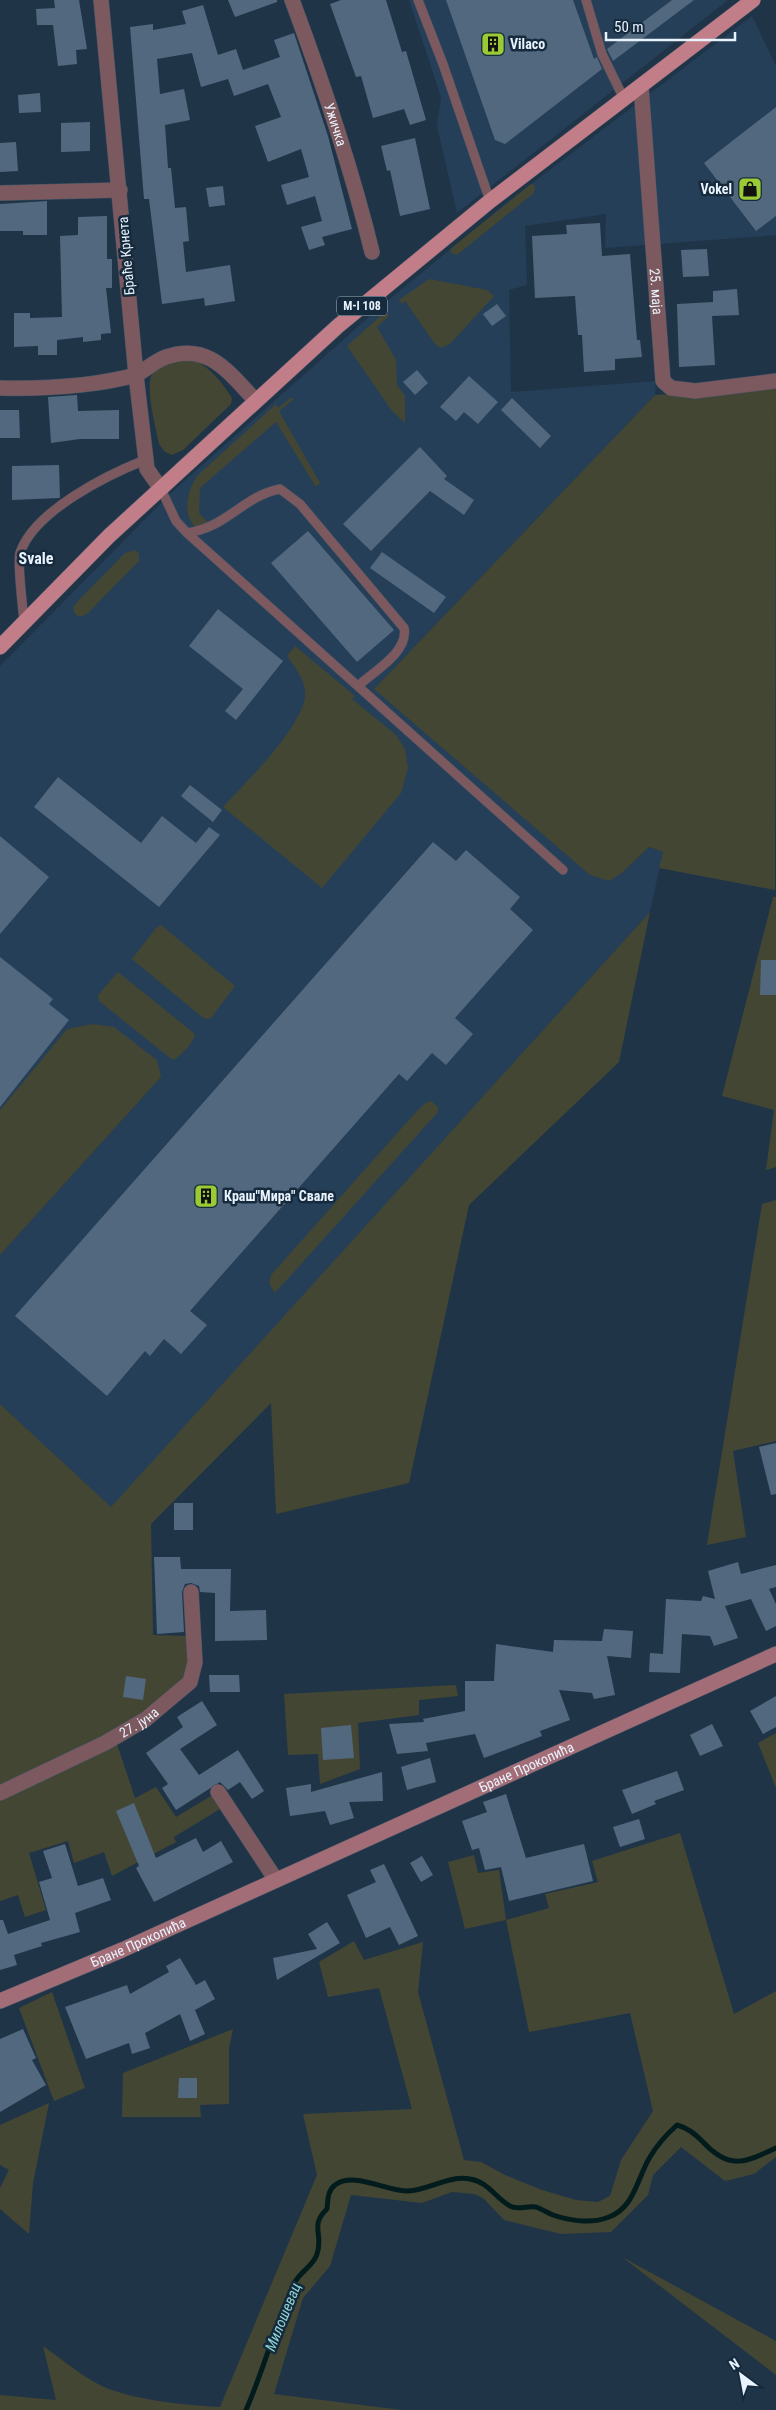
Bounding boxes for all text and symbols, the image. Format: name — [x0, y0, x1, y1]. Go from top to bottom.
scale bar — [606, 10, 735, 42]
text: 50 m — [614, 18, 644, 36]
building icon: Vilaco — [480, 31, 506, 57]
place label: Vilaco — [510, 36, 545, 52]
street label: Ужичка — [321, 101, 350, 148]
shop icon: Vokel — [737, 176, 763, 202]
place label: Vokel — [700, 181, 732, 197]
street label: Браће Крнета — [115, 216, 137, 296]
street label: 25. маја — [647, 268, 666, 315]
road number: M-I 108 — [337, 296, 387, 316]
district label: Svale — [19, 549, 54, 568]
building icon: Краш"Мира" Свале — [193, 1183, 219, 1209]
place label: Краш"Мира" Свале — [224, 1188, 334, 1204]
street label: 27. јуна — [116, 1704, 162, 1741]
street label: Бране Прокопића — [476, 1739, 576, 1795]
street label: Бране Прокопића — [88, 1914, 188, 1970]
water label: Милошевац — [261, 2280, 305, 2354]
north arrow — [716, 2350, 766, 2400]
text: N — [726, 2355, 742, 2373]

